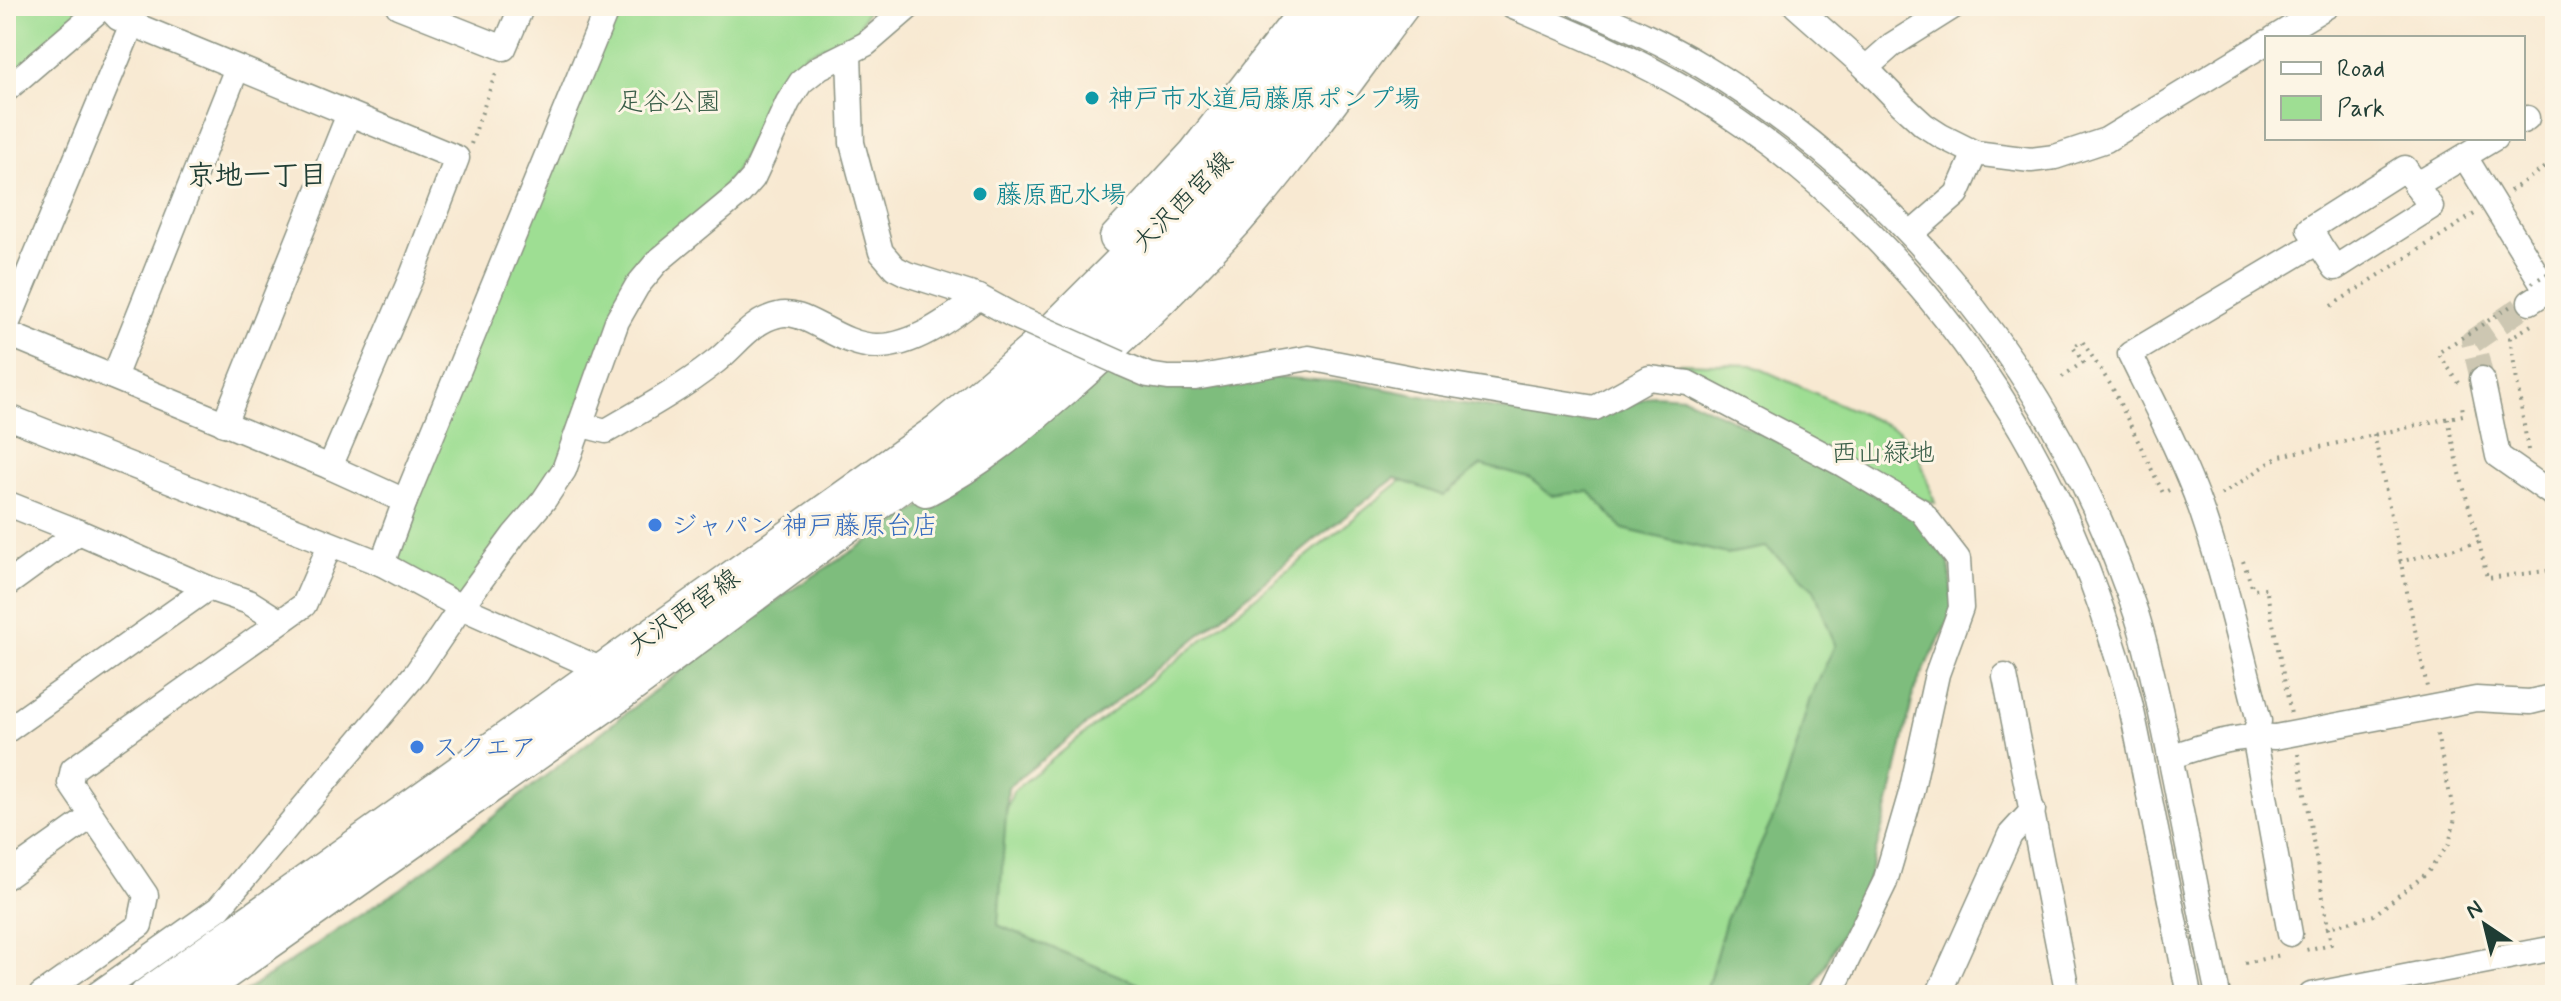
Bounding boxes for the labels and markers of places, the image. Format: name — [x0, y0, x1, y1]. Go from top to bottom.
place label: 神戸市水道局藤原ポンプ場 — [1108, 83, 1420, 117]
marker: 神戸市水道局藤原ポンプ場 — [1083, 89, 1101, 107]
place label: 藤原配水場 — [996, 179, 1126, 213]
marker: 藤原配水場 — [971, 185, 989, 203]
place label: ジャパン 神戸藤原台店 — [671, 510, 938, 544]
marker: ジャパン 神戸藤原台店 — [646, 516, 664, 534]
place label: スクエア — [433, 732, 537, 766]
marker: スクエア — [408, 738, 426, 756]

